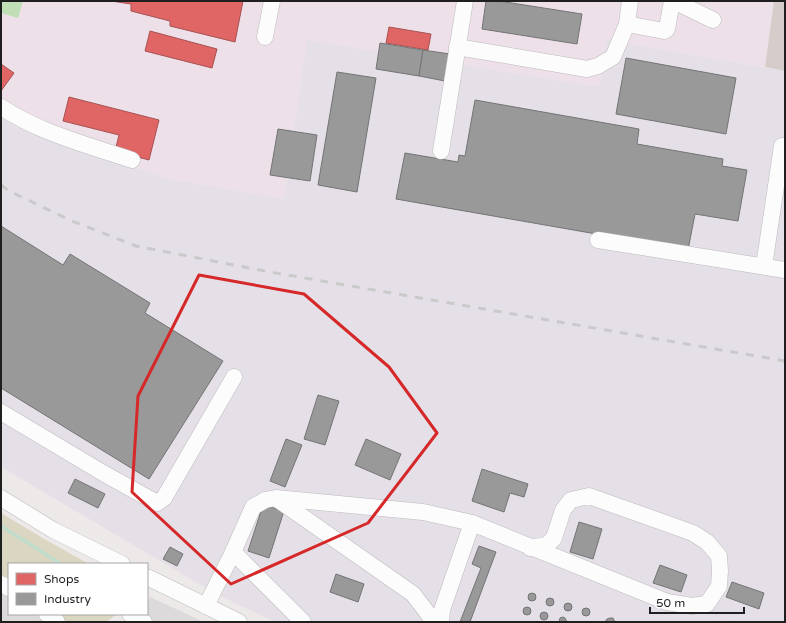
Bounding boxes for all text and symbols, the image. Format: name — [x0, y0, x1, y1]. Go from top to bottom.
legend — [8, 563, 148, 615]
text: Shops — [44, 572, 79, 586]
scale bar — [650, 589, 744, 615]
text: Industry — [44, 592, 91, 606]
text: 50 m — [656, 596, 685, 610]

